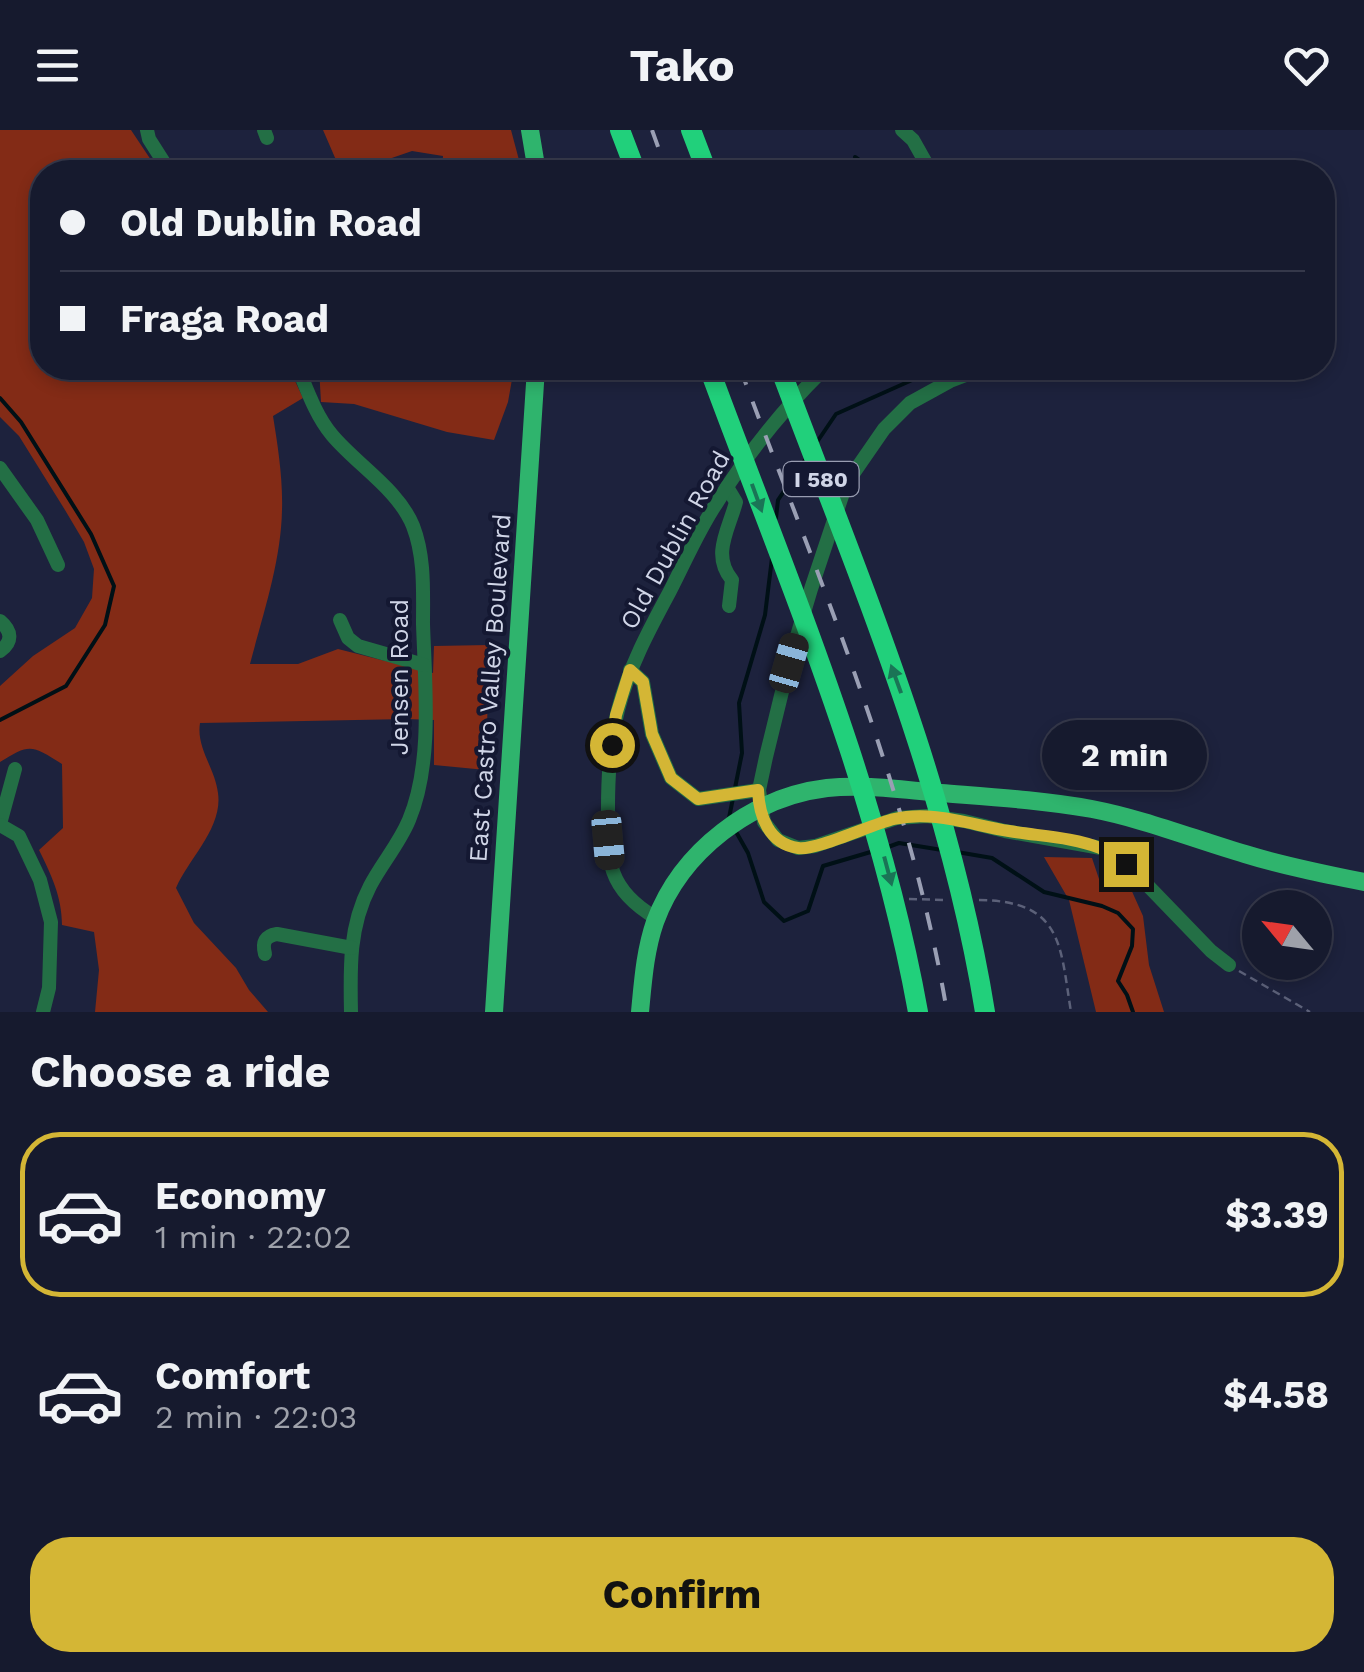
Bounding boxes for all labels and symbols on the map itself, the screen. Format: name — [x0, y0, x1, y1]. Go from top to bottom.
street label: Old Dublin Road — [614, 446, 736, 634]
road number: I 580 — [784, 462, 858, 496]
one-way arrow — [750, 484, 765, 514]
street label: East Castro Valley Boulevard — [463, 513, 517, 863]
street label: Jensen Road — [385, 599, 414, 755]
car — [766, 630, 812, 696]
one-way arrow — [888, 664, 903, 694]
callout: 2 min — [1044, 719, 1208, 789]
route start — [590, 723, 635, 768]
car — [590, 809, 626, 871]
route end — [1104, 842, 1149, 887]
one-way arrow — [880, 856, 896, 887]
north arrow — [1242, 890, 1332, 980]

